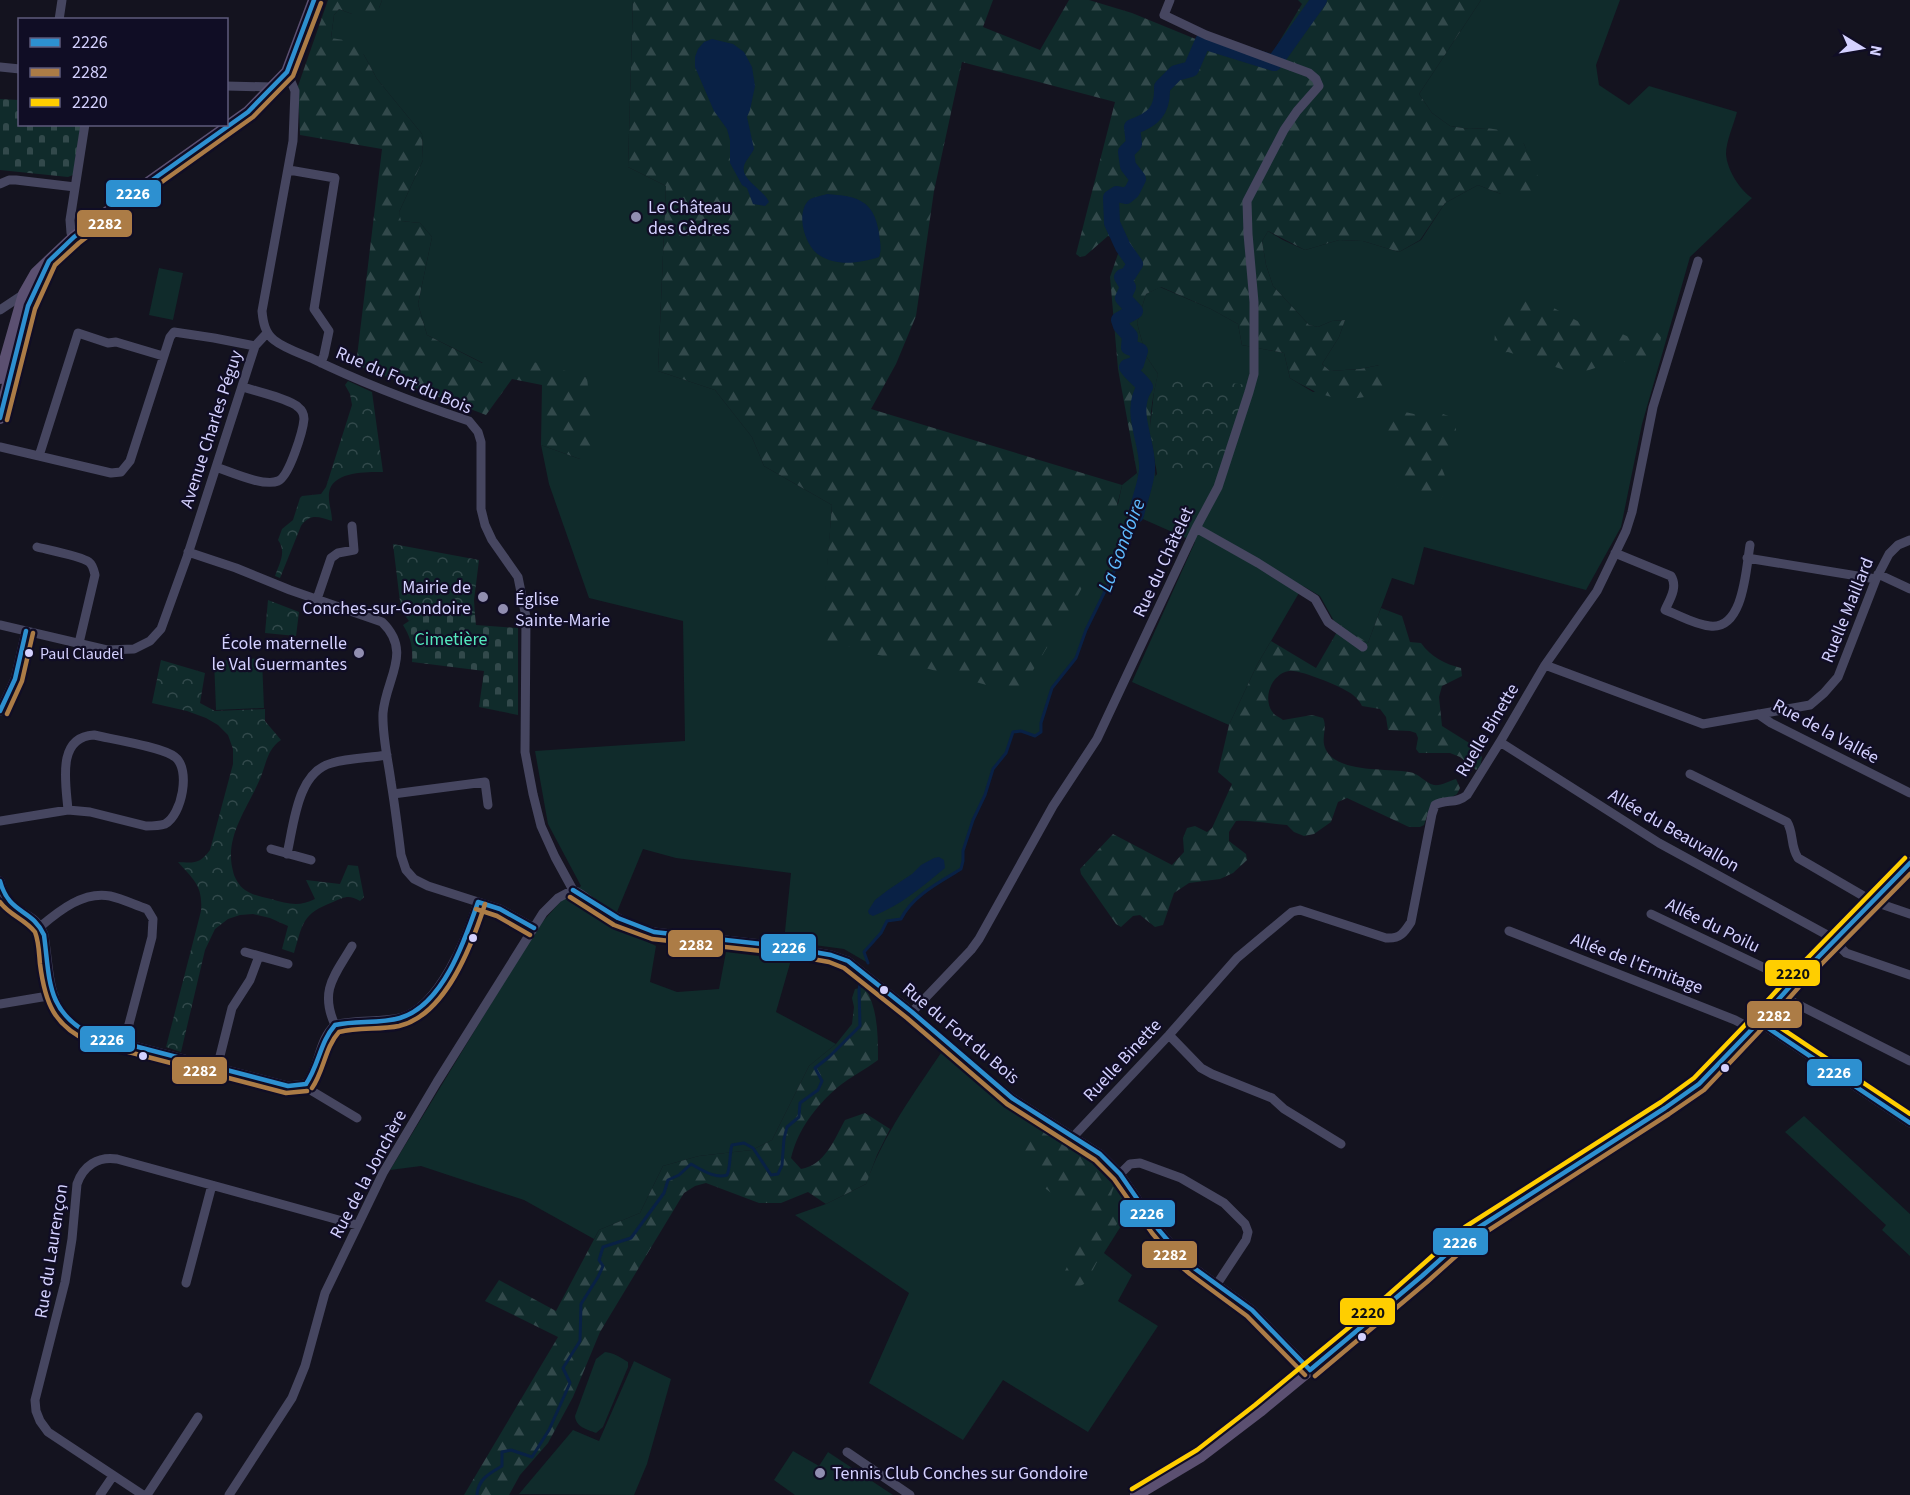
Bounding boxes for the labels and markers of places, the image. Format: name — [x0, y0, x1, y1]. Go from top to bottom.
place label: Le Château des Cèdres — [648, 195, 731, 241]
marker: Le Château des Cèdres — [629, 210, 643, 224]
place label: Mairie de Conches-sur-Gondoire — [302, 575, 471, 621]
place label: Église Sainte-Marie — [515, 587, 610, 633]
marker: Mairie de Conches-sur-Gondoire — [476, 590, 490, 604]
marker: Église Sainte-Marie — [496, 602, 510, 616]
place label: École maternelle le Val Guermantes — [212, 631, 347, 677]
place label: Paul Claudel — [40, 643, 123, 665]
marker: École maternelle le Val Guermantes — [352, 646, 366, 660]
marker: Paul Claudel — [23, 647, 35, 659]
unlabelled marker — [467, 932, 479, 944]
unlabelled marker — [878, 984, 890, 996]
unlabelled marker — [137, 1050, 149, 1062]
unlabelled marker — [1719, 1062, 1731, 1074]
unlabelled marker — [1356, 1331, 1368, 1343]
place label: Tennis Club Conches sur Gondoire — [832, 1461, 1088, 1486]
marker: Tennis Club Conches sur Gondoire — [813, 1466, 827, 1480]

